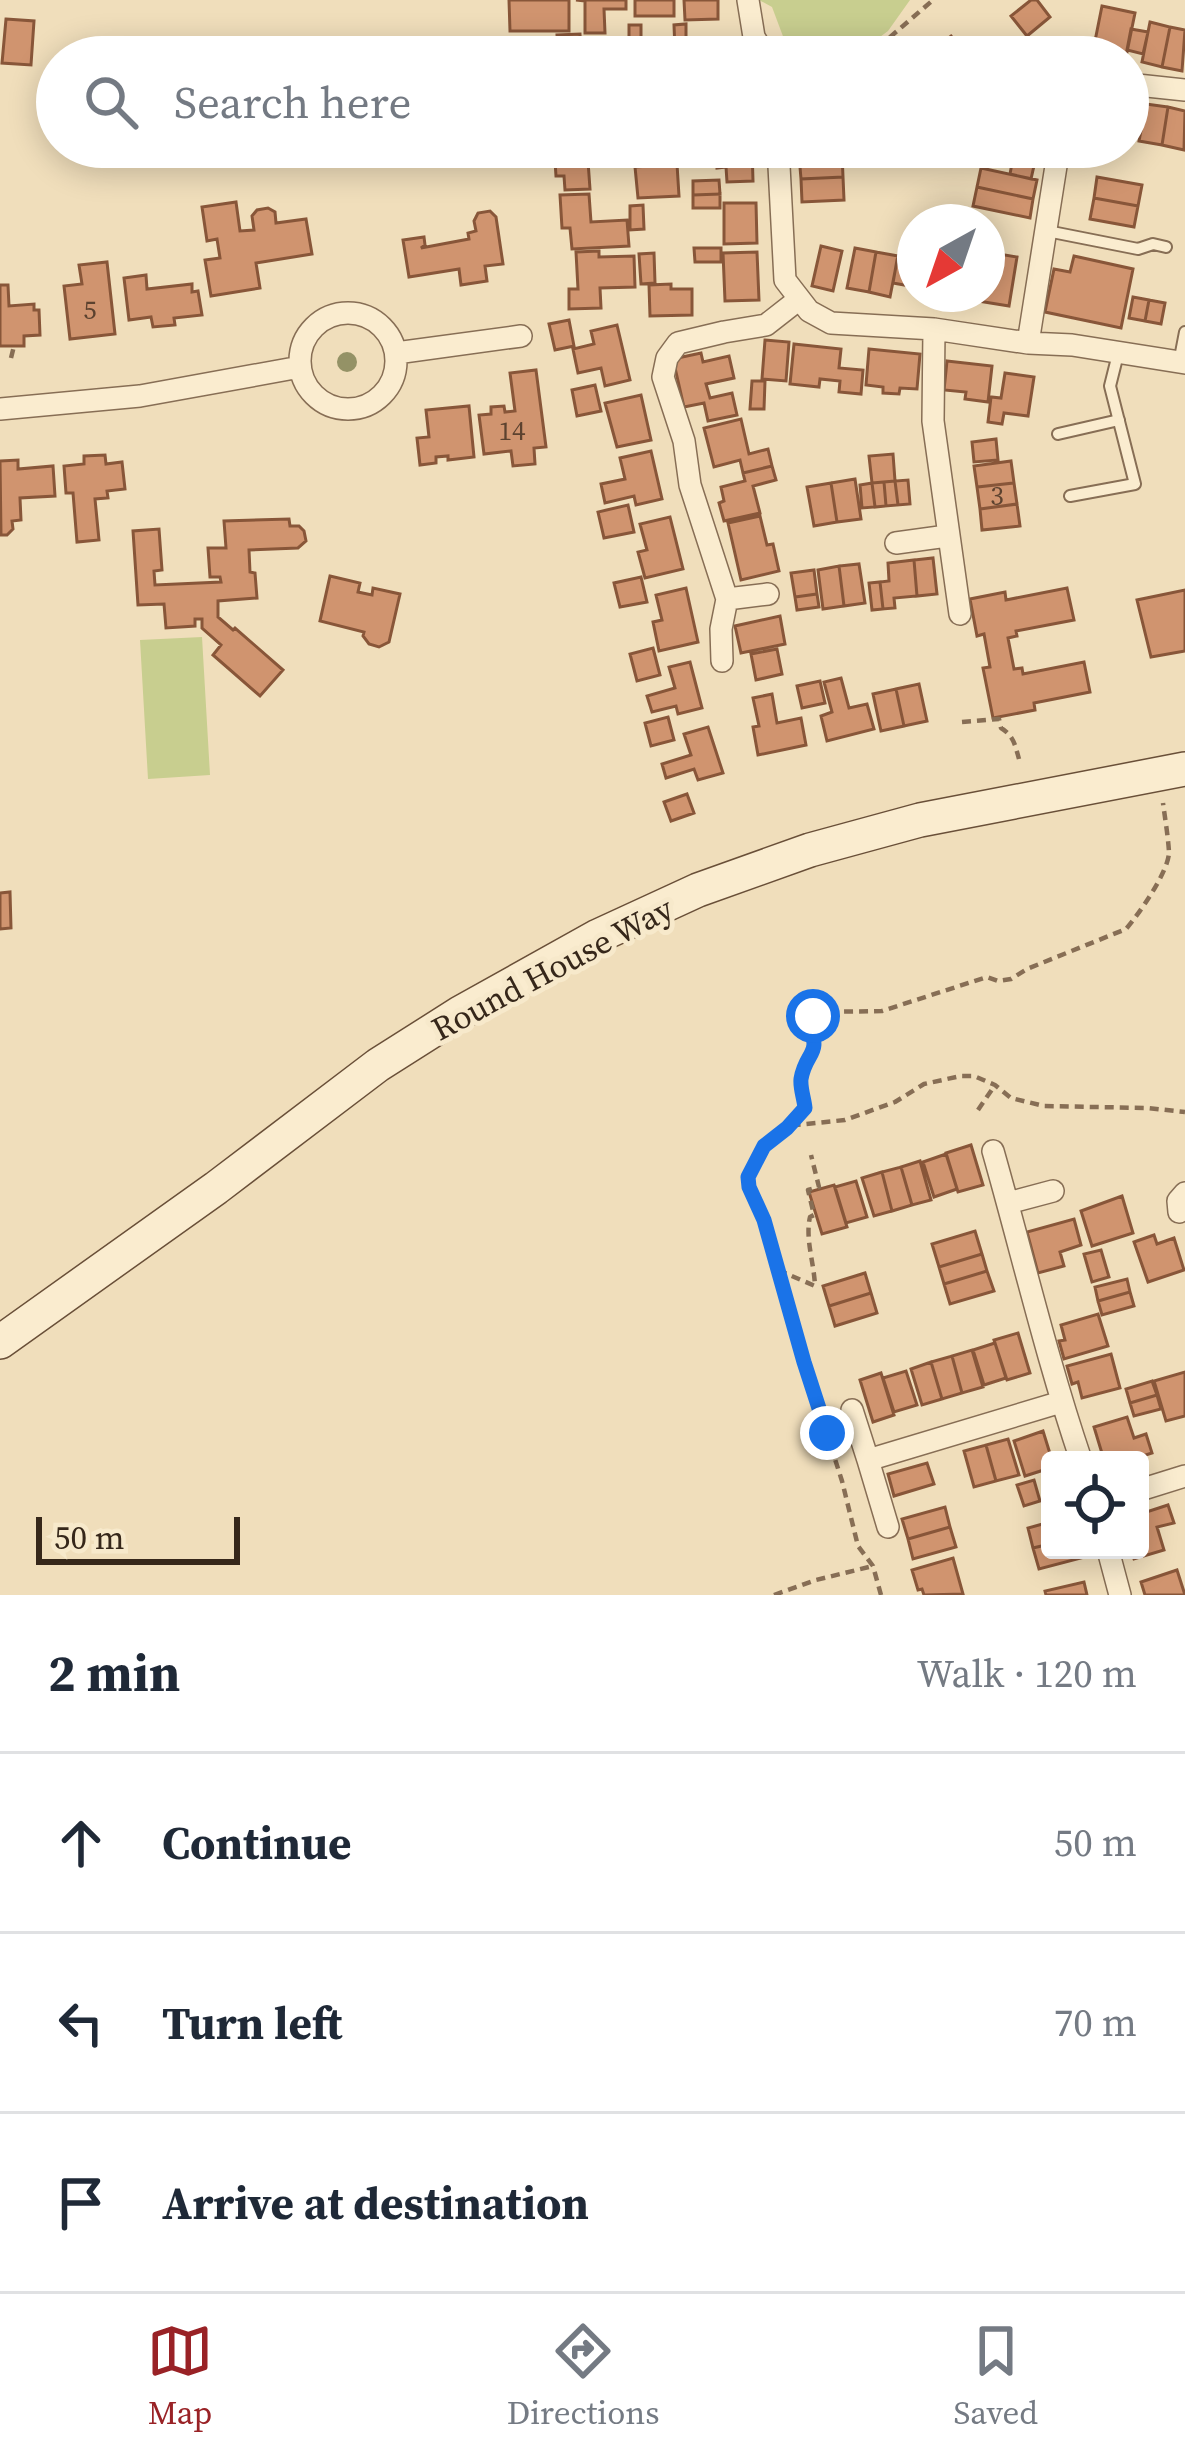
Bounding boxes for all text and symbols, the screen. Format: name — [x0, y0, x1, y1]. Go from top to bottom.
search box — [36, 36, 1149, 168]
icon: search — [78, 69, 144, 135]
text: Search here — [174, 71, 411, 133]
north arrow — [897, 204, 1005, 312]
house number: 5 — [83, 291, 97, 328]
house number: 14 — [499, 412, 526, 449]
house number: 3 — [990, 477, 1004, 514]
street label: Round House Way — [424, 886, 681, 1051]
route start — [786, 989, 840, 1043]
route end — [800, 1406, 854, 1460]
map controls — [1041, 1451, 1149, 1559]
button: locate — [1041, 1451, 1149, 1559]
scale bar — [36, 1511, 240, 1564]
text: 50 m — [54, 1515, 124, 1560]
text: 2 min — [48, 1638, 180, 1708]
text: Walk · 120 m — [917, 1647, 1137, 1700]
icon: ahead — [48, 1810, 114, 1876]
text: Continue — [162, 1812, 351, 1874]
text: 50 m — [1054, 1816, 1137, 1869]
icon: left — [48, 1990, 114, 2056]
text: Turn left — [162, 1992, 342, 2054]
text: 70 m — [1054, 1996, 1137, 2049]
icon: arrive — [48, 2170, 114, 2236]
text: Arrive at destination — [162, 2172, 589, 2234]
tab: Map — [147, 2318, 213, 2435]
tab: Directions — [507, 2318, 660, 2435]
tab: Saved — [953, 2318, 1038, 2435]

